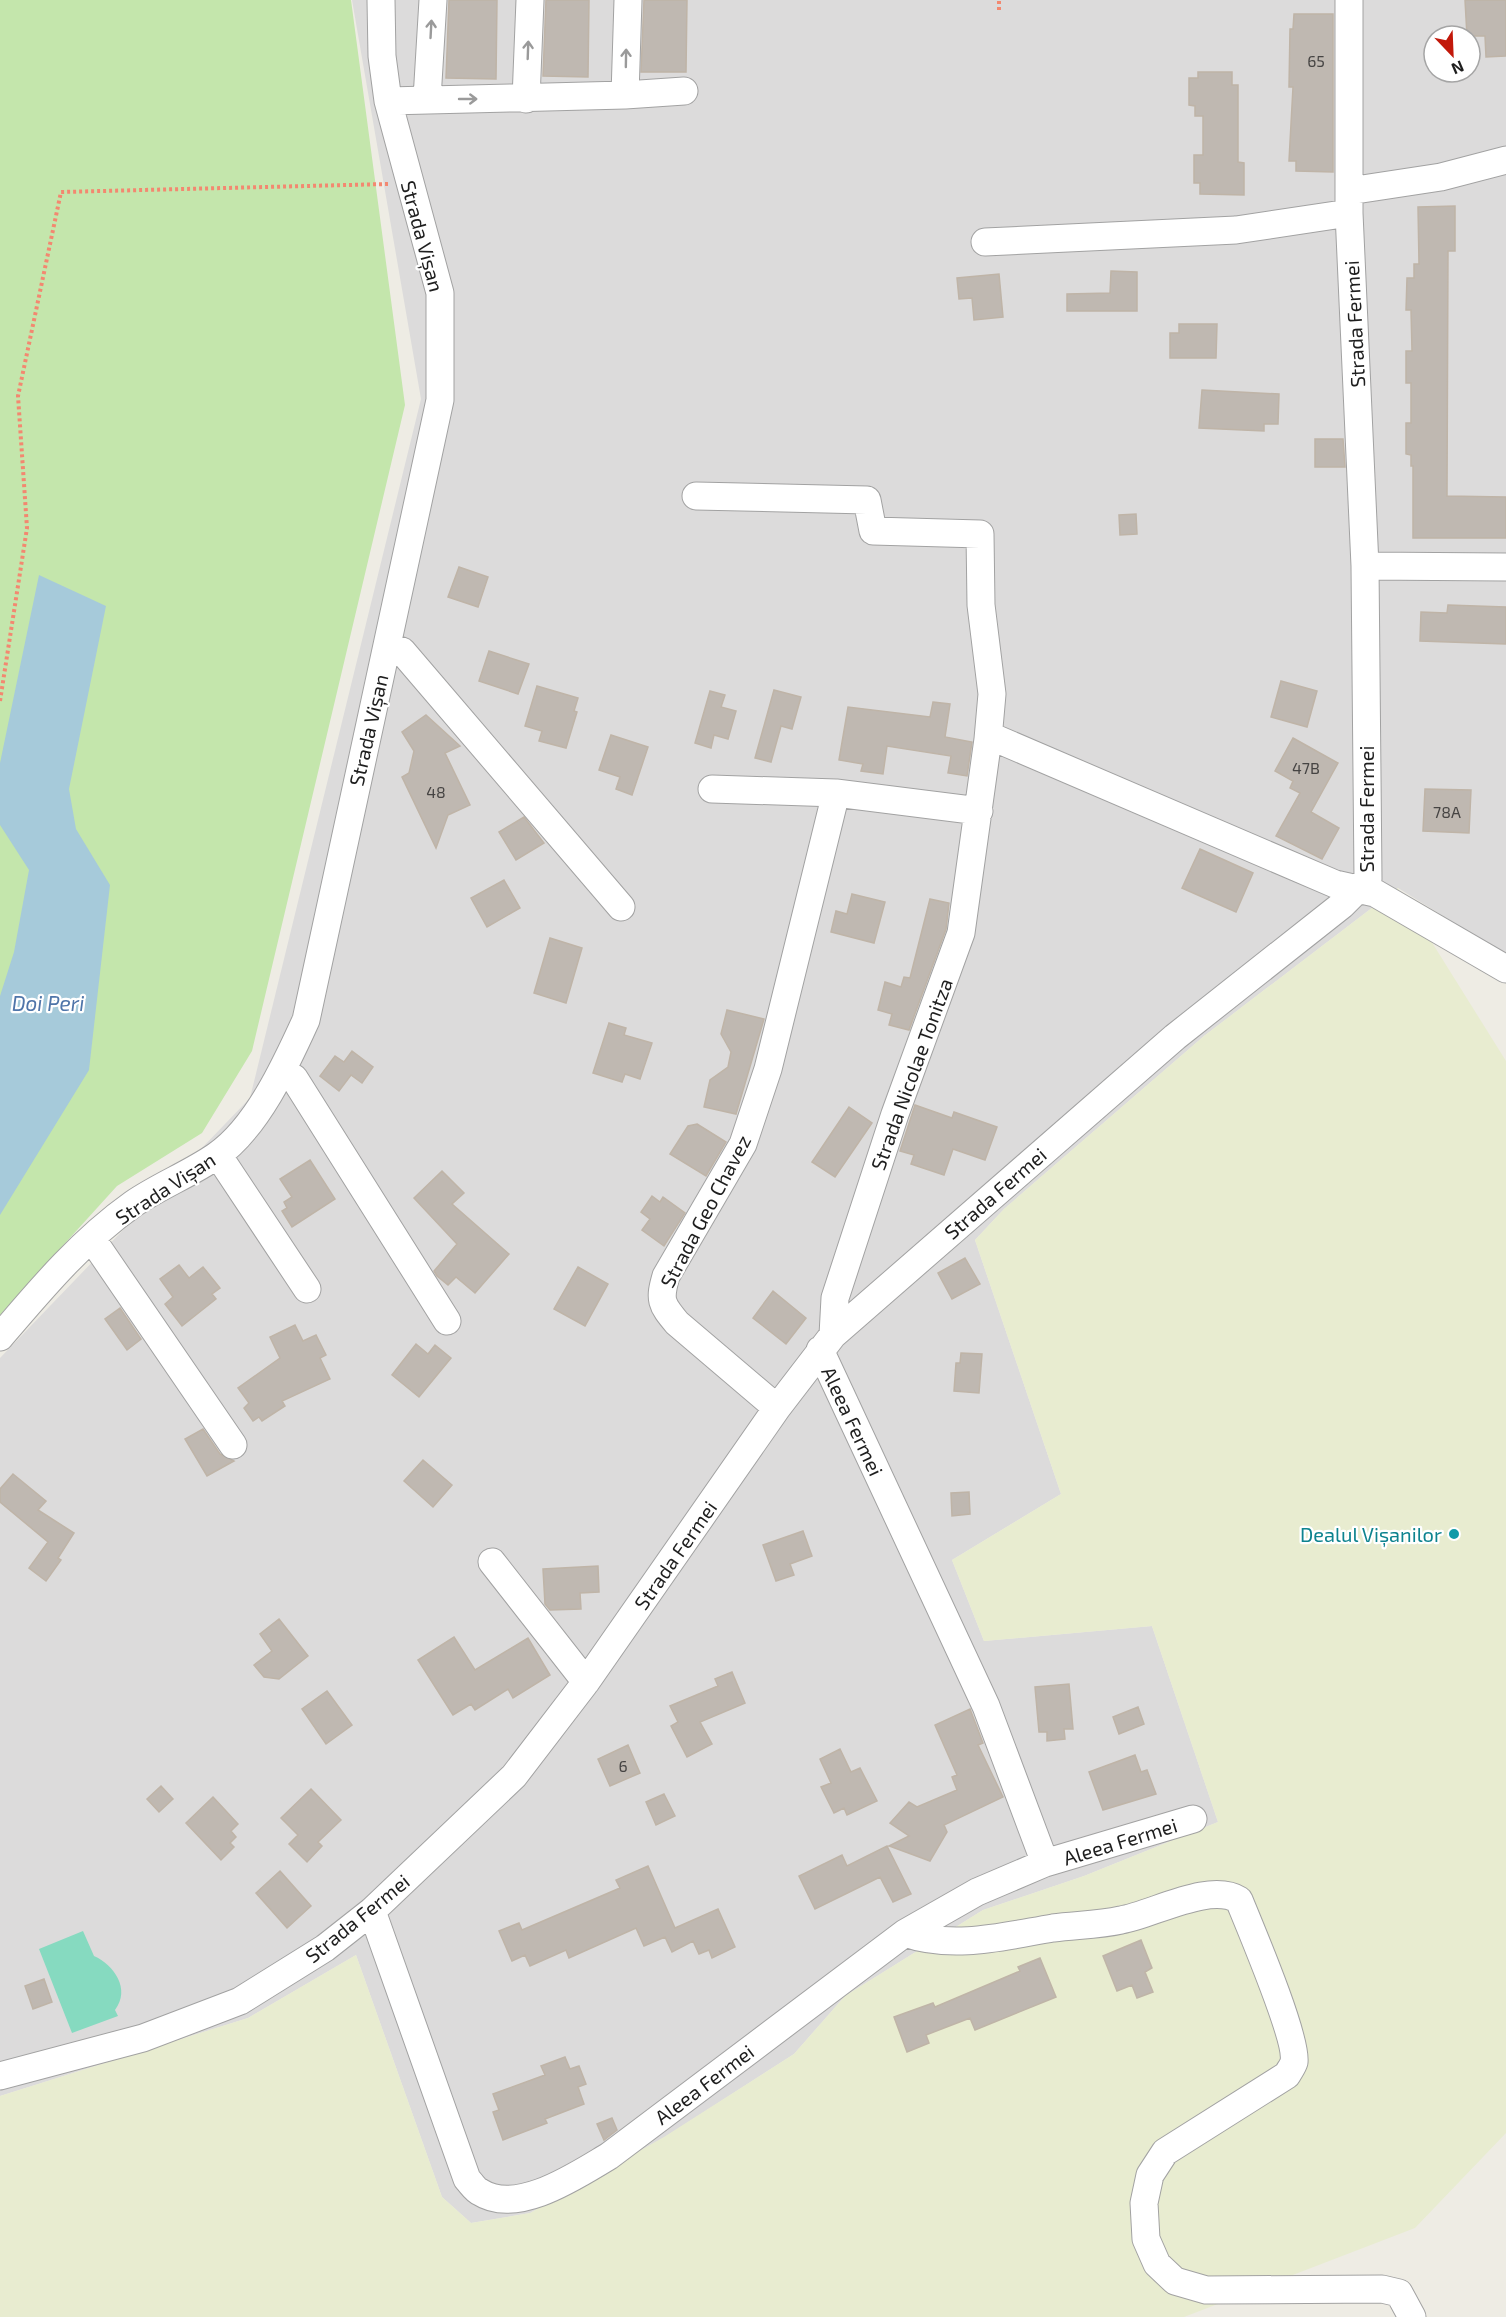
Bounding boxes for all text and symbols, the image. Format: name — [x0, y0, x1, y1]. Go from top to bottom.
one-way arrow — [426, 19, 437, 39]
north arrow — [1422, 24, 1482, 84]
one-way arrow — [522, 40, 534, 60]
one-way arrow — [621, 49, 632, 69]
house number: 65 — [1307, 51, 1325, 70]
text: N — [1449, 57, 1467, 79]
one-way arrow — [457, 93, 477, 105]
street label: Strada Vișan — [395, 178, 449, 295]
street label: Strada Fermei — [1339, 260, 1369, 388]
street label: Strada Vișan — [343, 672, 394, 789]
street label: Strada Fermei — [1354, 745, 1378, 873]
house number: 47B — [1292, 758, 1320, 777]
house number: 48 — [426, 782, 446, 801]
house number: 78A — [1433, 802, 1461, 821]
street label: Strada Nicolae Tonitza — [865, 975, 957, 1173]
water label: Doi Peri — [12, 990, 84, 1015]
street label: Strada Geo Chavez — [655, 1131, 755, 1291]
street label: Strada Fermei — [939, 1142, 1051, 1244]
street label: Strada Vișan — [111, 1147, 220, 1231]
street label: Aleea Fermei — [817, 1363, 889, 1479]
street label: Strada Fermei — [629, 1496, 721, 1614]
place label: Dealul Vișanilor — [1300, 1522, 1442, 1548]
marker: Dealul Vișanilor — [1447, 1527, 1461, 1541]
house number: 6 — [618, 1756, 628, 1775]
street label: Aleea Fermei — [1060, 1812, 1180, 1870]
street label: Strada Fermei — [300, 1869, 414, 1967]
street label: Aleea Fermei — [650, 2039, 758, 2129]

